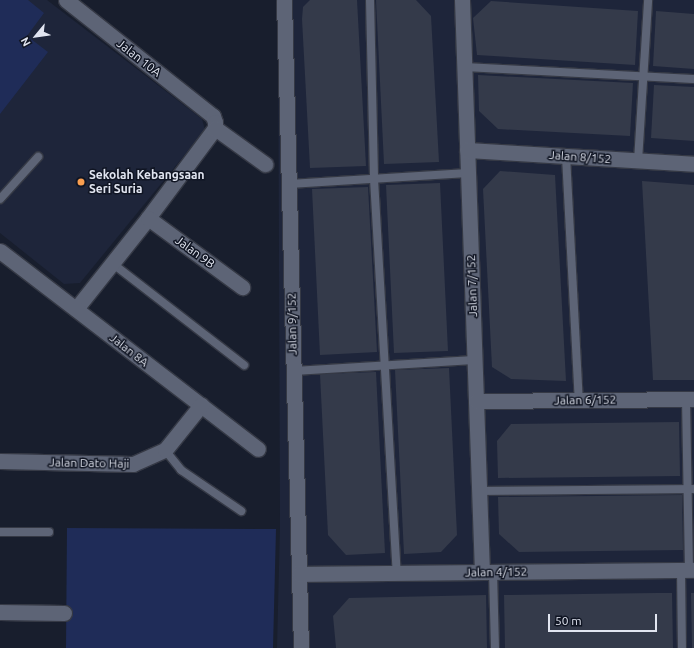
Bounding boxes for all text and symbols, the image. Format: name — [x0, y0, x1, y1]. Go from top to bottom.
north arrow — [16, 16, 56, 56]
text: N — [18, 35, 33, 48]
street label: Jalan 10A — [114, 36, 164, 80]
street label: Jalan 8/152 — [548, 148, 612, 166]
place label: Sekolah Kebangsaan Seri Suria — [89, 168, 204, 196]
marker: Sekolah Kebangsaan Seri Suria — [76, 177, 86, 187]
street label: Jalan 9B — [172, 233, 218, 271]
street label: Jalan 7/152 — [464, 255, 480, 317]
street label: Jalan 9/152 — [284, 293, 300, 355]
street label: Jalan 8A — [107, 330, 151, 370]
street label: Jalan 6/152 — [554, 392, 616, 408]
street label: Jalan Dato Haji — [49, 455, 129, 471]
street label: Jalan 4/152 — [465, 564, 527, 580]
scale bar — [550, 606, 659, 632]
text: 50 m — [555, 614, 582, 627]

